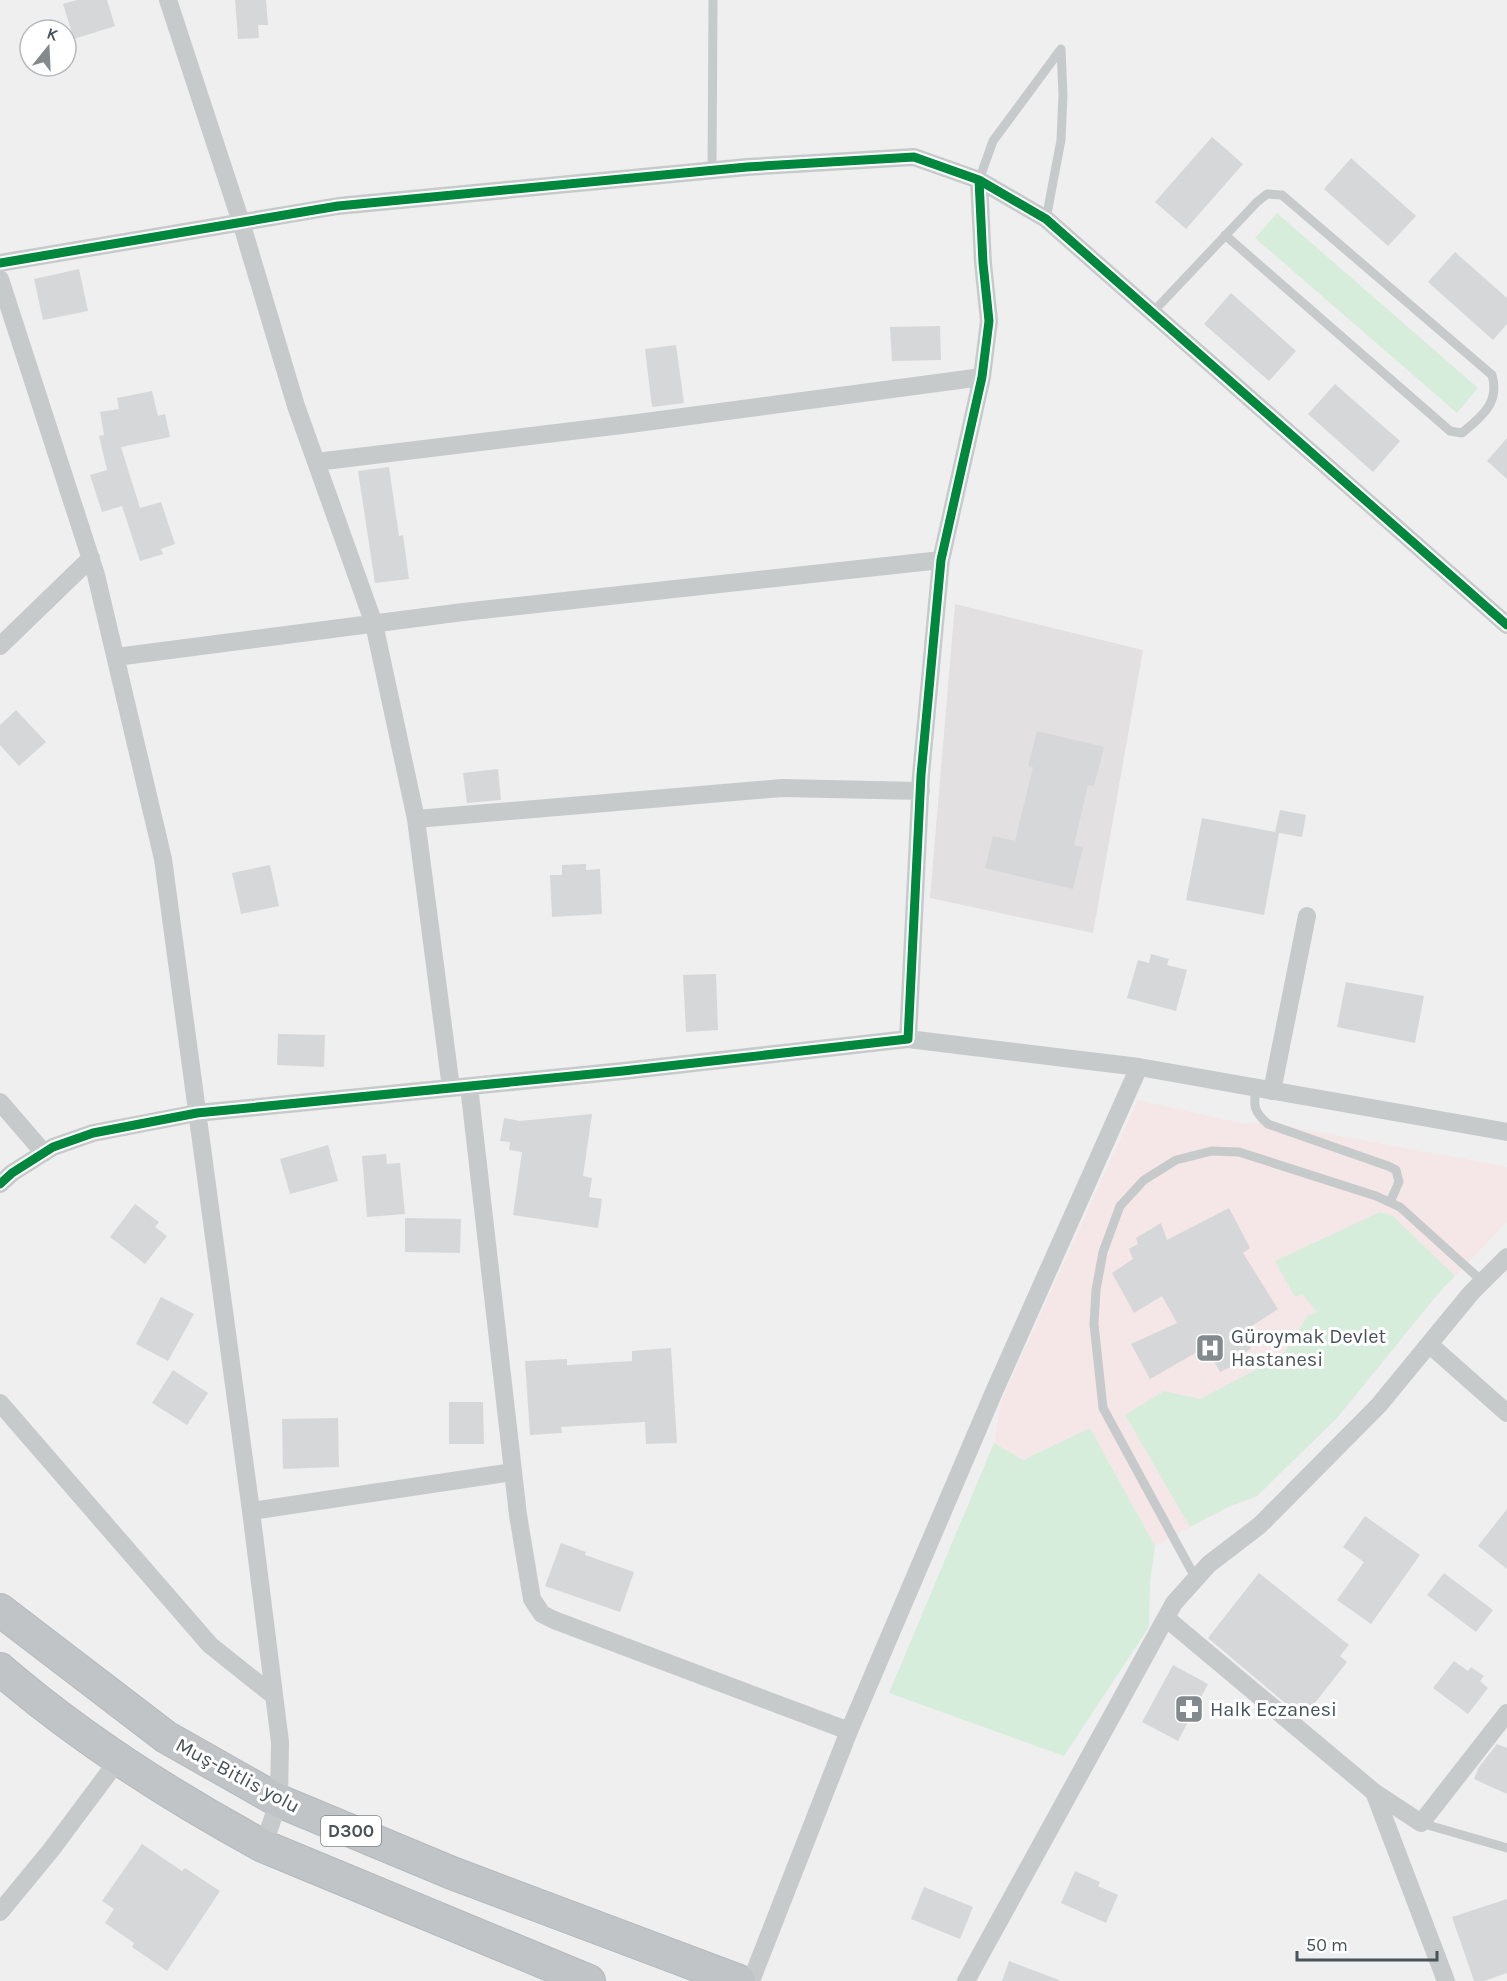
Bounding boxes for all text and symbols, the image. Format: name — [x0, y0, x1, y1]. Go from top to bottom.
north arrow — [18, 18, 78, 78]
text: K — [45, 24, 61, 45]
place label: Güroymak Devlet Hastanesi — [1231, 1325, 1387, 1371]
hospital icon: Güroymak Devlet Hastanesi — [1194, 1332, 1226, 1364]
pharmacy icon: Halk Eczanesi — [1173, 1693, 1205, 1725]
place label: Halk Eczanesi — [1210, 1698, 1337, 1721]
street label: Muş-Bitlis yolu — [172, 1733, 304, 1818]
road number: D300 — [321, 1816, 381, 1846]
scale bar — [1297, 1924, 1436, 1962]
text: 50 m — [1306, 1934, 1348, 1956]

